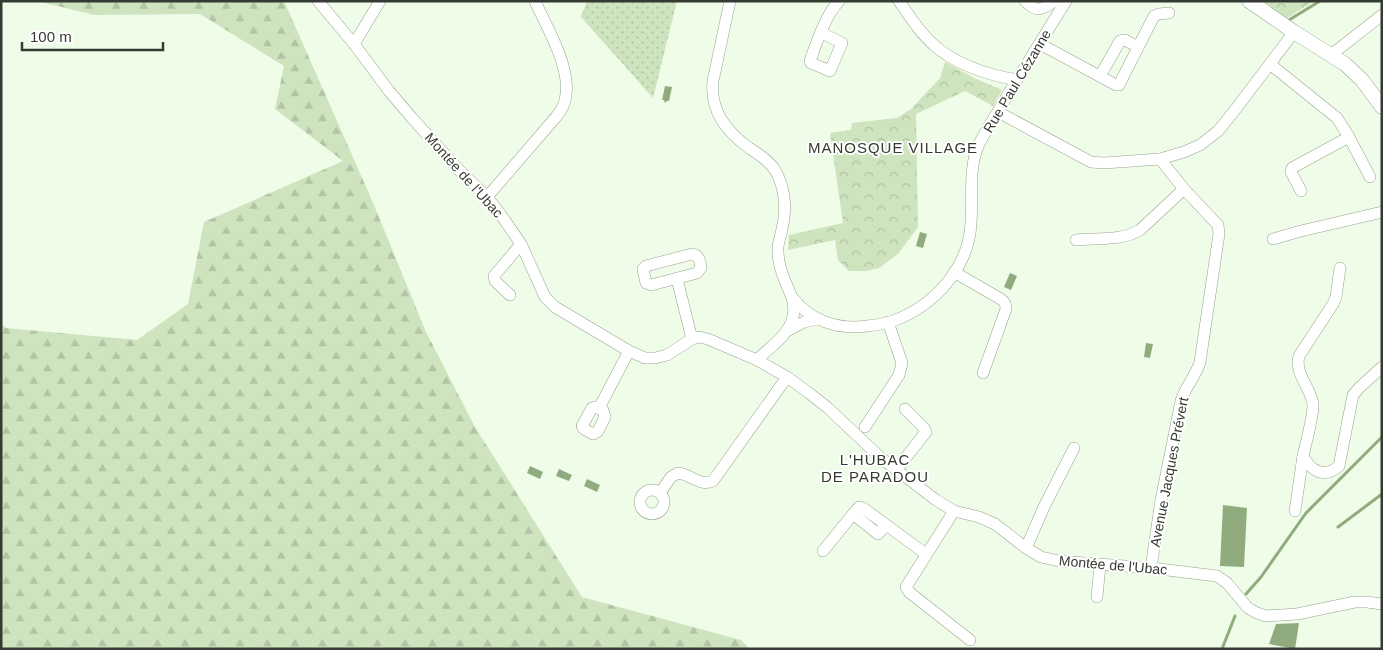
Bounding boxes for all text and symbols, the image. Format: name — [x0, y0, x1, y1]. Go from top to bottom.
scale bar — [22, 20, 164, 52]
street label: Rue Paul Cézanne — [980, 26, 1054, 135]
text: 100 m — [30, 28, 72, 45]
street label: Montée de l'Ubac — [422, 129, 506, 221]
district label: MANOSQUE VILLAGE — [808, 139, 978, 156]
street label: Avenue Jacques Prévert — [1147, 396, 1191, 548]
district label: L'HUBAC DE PARADOU — [821, 451, 929, 485]
street label: Montée de l'Ubac — [1058, 552, 1168, 578]

